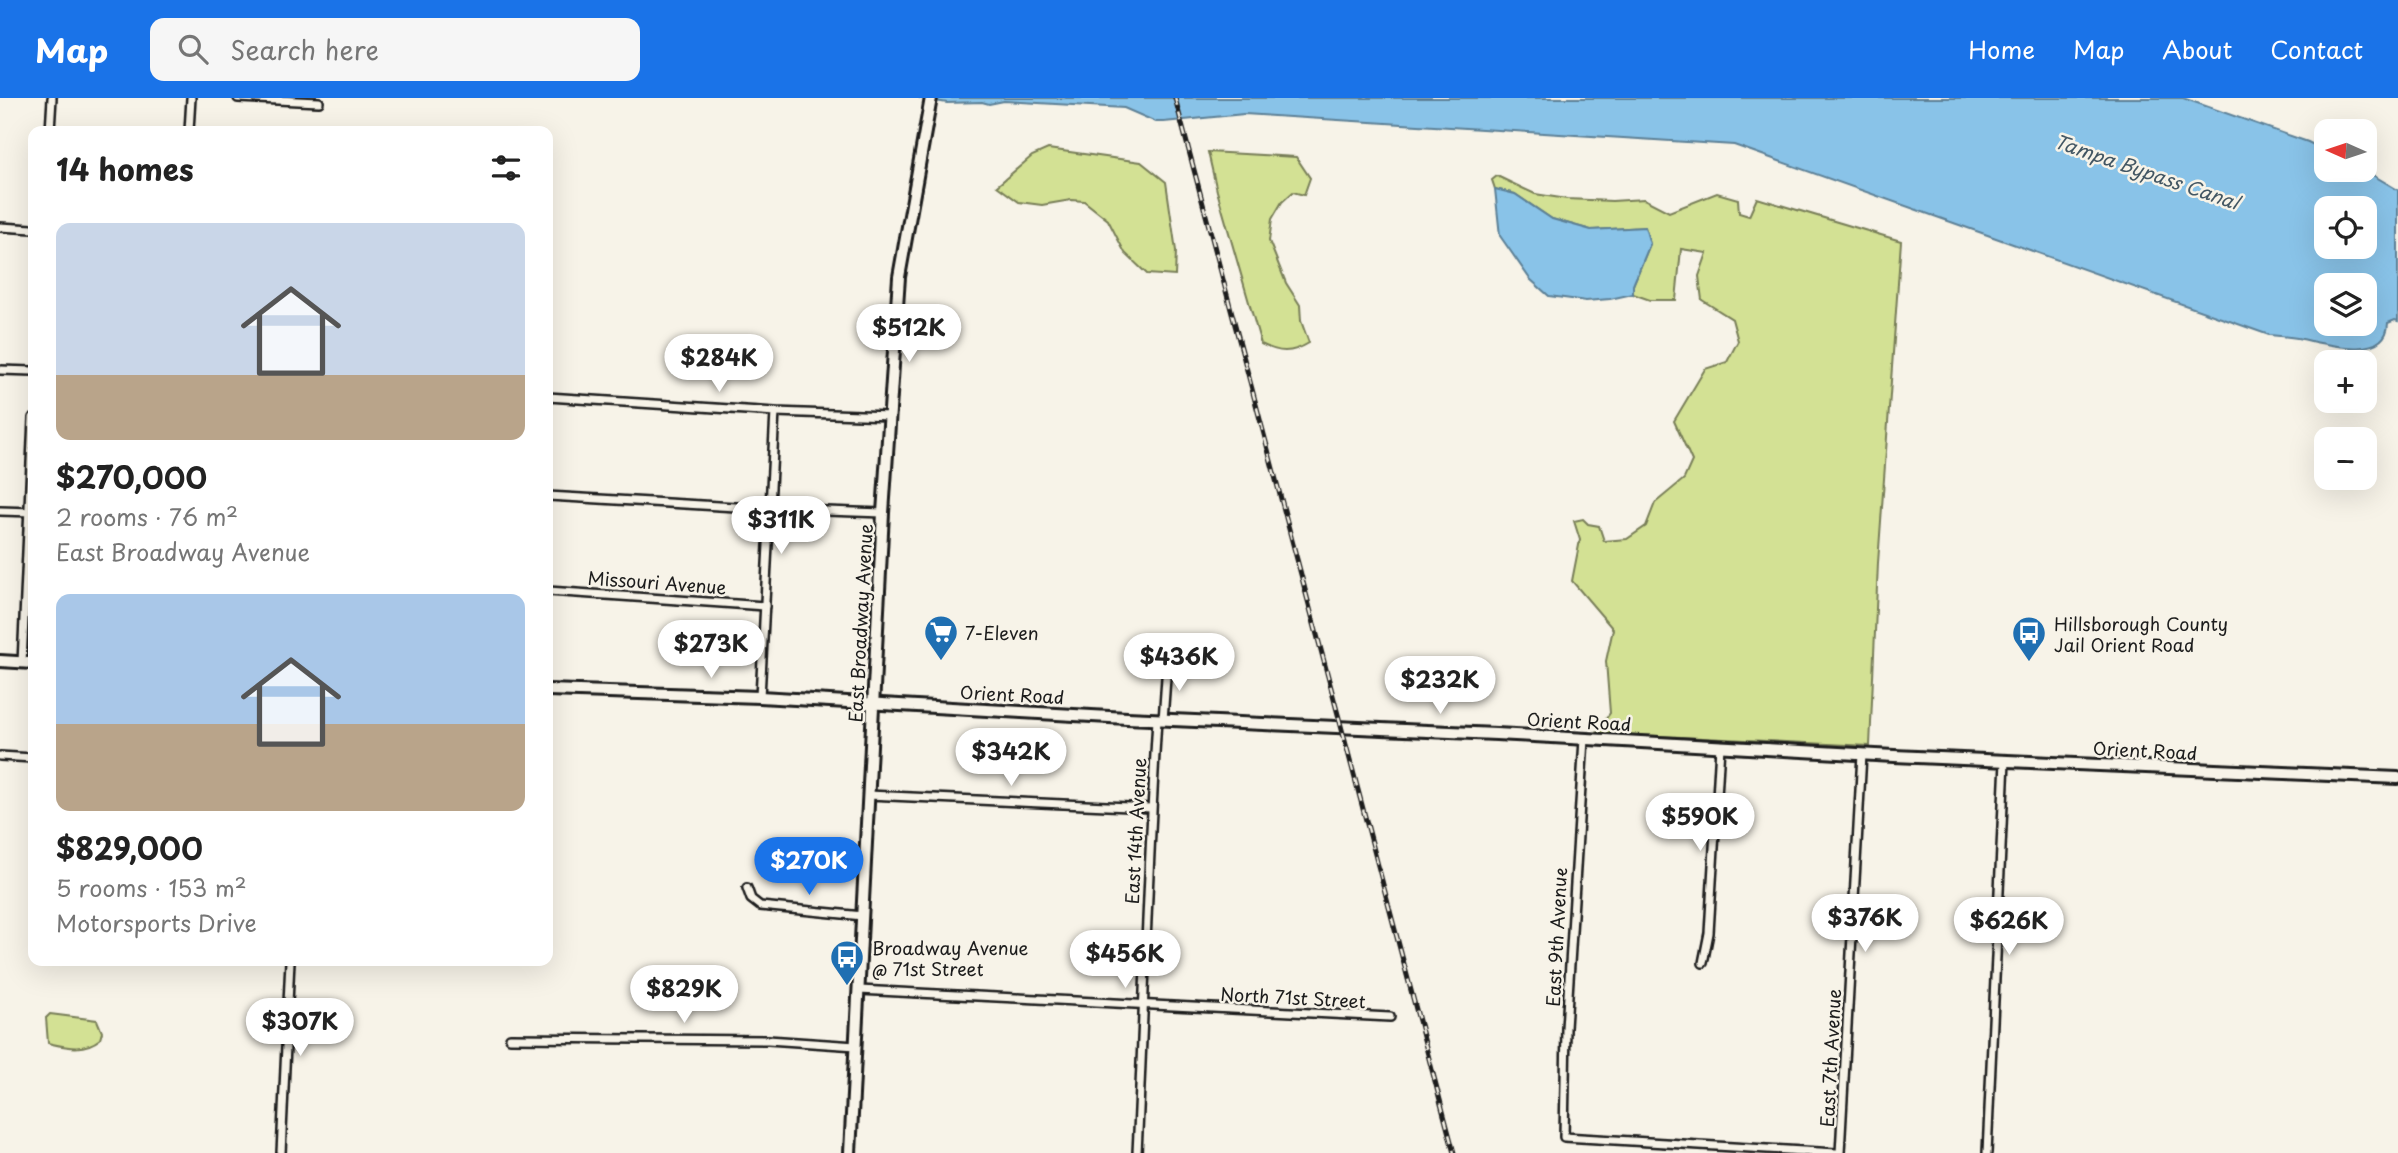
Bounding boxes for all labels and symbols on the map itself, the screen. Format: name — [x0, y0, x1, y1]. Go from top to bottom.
north arrow — [2314, 119, 2376, 182]
water label: Tampa Bypass Canal — [2051, 126, 2246, 217]
pin: $512K — [860, 304, 958, 364]
pin: $284K — [670, 334, 768, 394]
pin: $311K — [732, 496, 830, 556]
street label: East Broadway Avenue — [841, 523, 879, 723]
street label: Missouri Avenue — [587, 564, 727, 600]
place label: Hillsborough County Jail Orient Road — [2054, 610, 2228, 658]
supermarket icon: 7-Eleven — [922, 613, 960, 662]
bus stop icon: Hillsborough County Jail Orient Road — [2010, 614, 2048, 663]
place label: 7-Eleven — [965, 619, 1039, 646]
pin: $273K — [662, 620, 760, 680]
pin: $436K — [1130, 634, 1228, 693]
pin: $232K — [1391, 656, 1489, 716]
street label: Orient Road — [959, 678, 1065, 710]
street label: Orient Road — [1526, 705, 1632, 737]
pin: $342K — [962, 728, 1060, 788]
street label: Orient Road — [2092, 734, 2198, 766]
street label: East 14th Avenue — [1118, 757, 1152, 905]
pin: $590K — [1651, 794, 1749, 853]
pin: $270K — [760, 838, 858, 897]
street label: East 9th Avenue — [1539, 867, 1573, 1007]
pin: $376K — [1816, 894, 1914, 954]
pin: $626K — [1960, 898, 2058, 957]
pin: $456K — [1076, 930, 1174, 990]
place label: Broadway Avenue @ 71st Street — [872, 934, 1029, 982]
bus stop icon: Broadway Avenue @ 71st Street — [828, 938, 866, 987]
pin: $829K — [635, 965, 733, 1025]
street label: North 71st Street — [1220, 980, 1367, 1014]
street label: East 7th Avenue — [1813, 988, 1847, 1128]
pin: $307K — [251, 998, 349, 1058]

